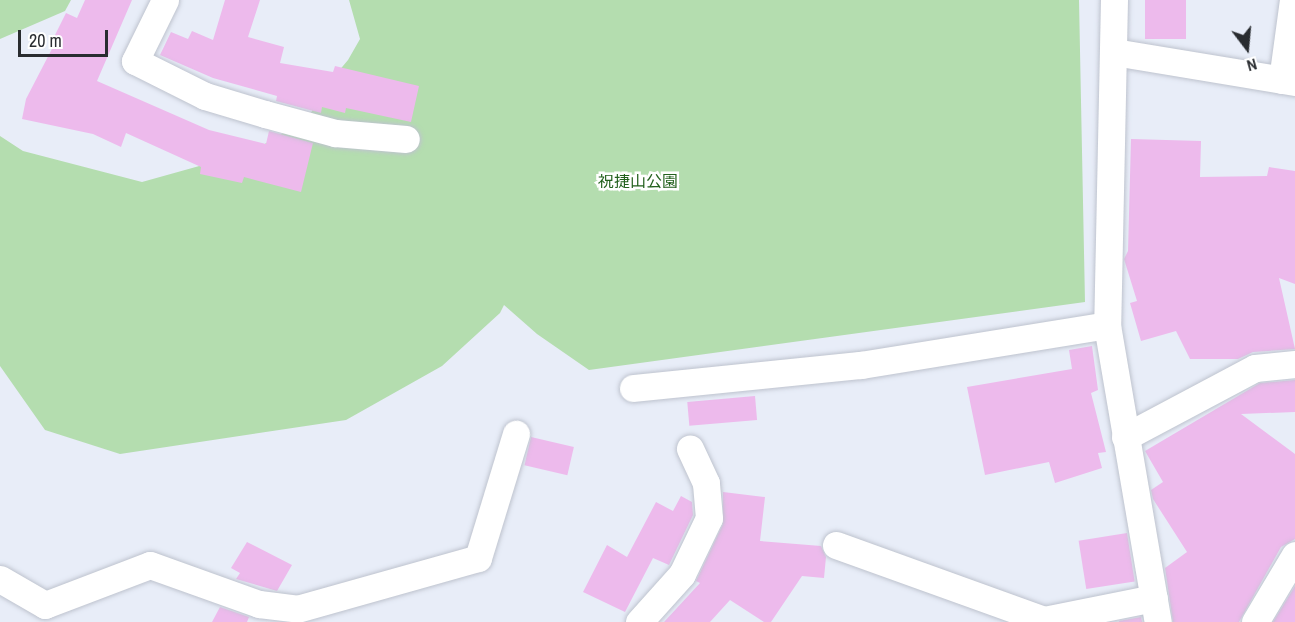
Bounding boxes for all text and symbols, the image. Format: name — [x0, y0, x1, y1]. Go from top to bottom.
scale bar — [21, 18, 111, 56]
north arrow — [1217, 18, 1277, 78]
text: 20 m — [29, 28, 62, 53]
text: N — [1244, 53, 1260, 77]
park label: 祝捷山公園 — [598, 171, 678, 191]

